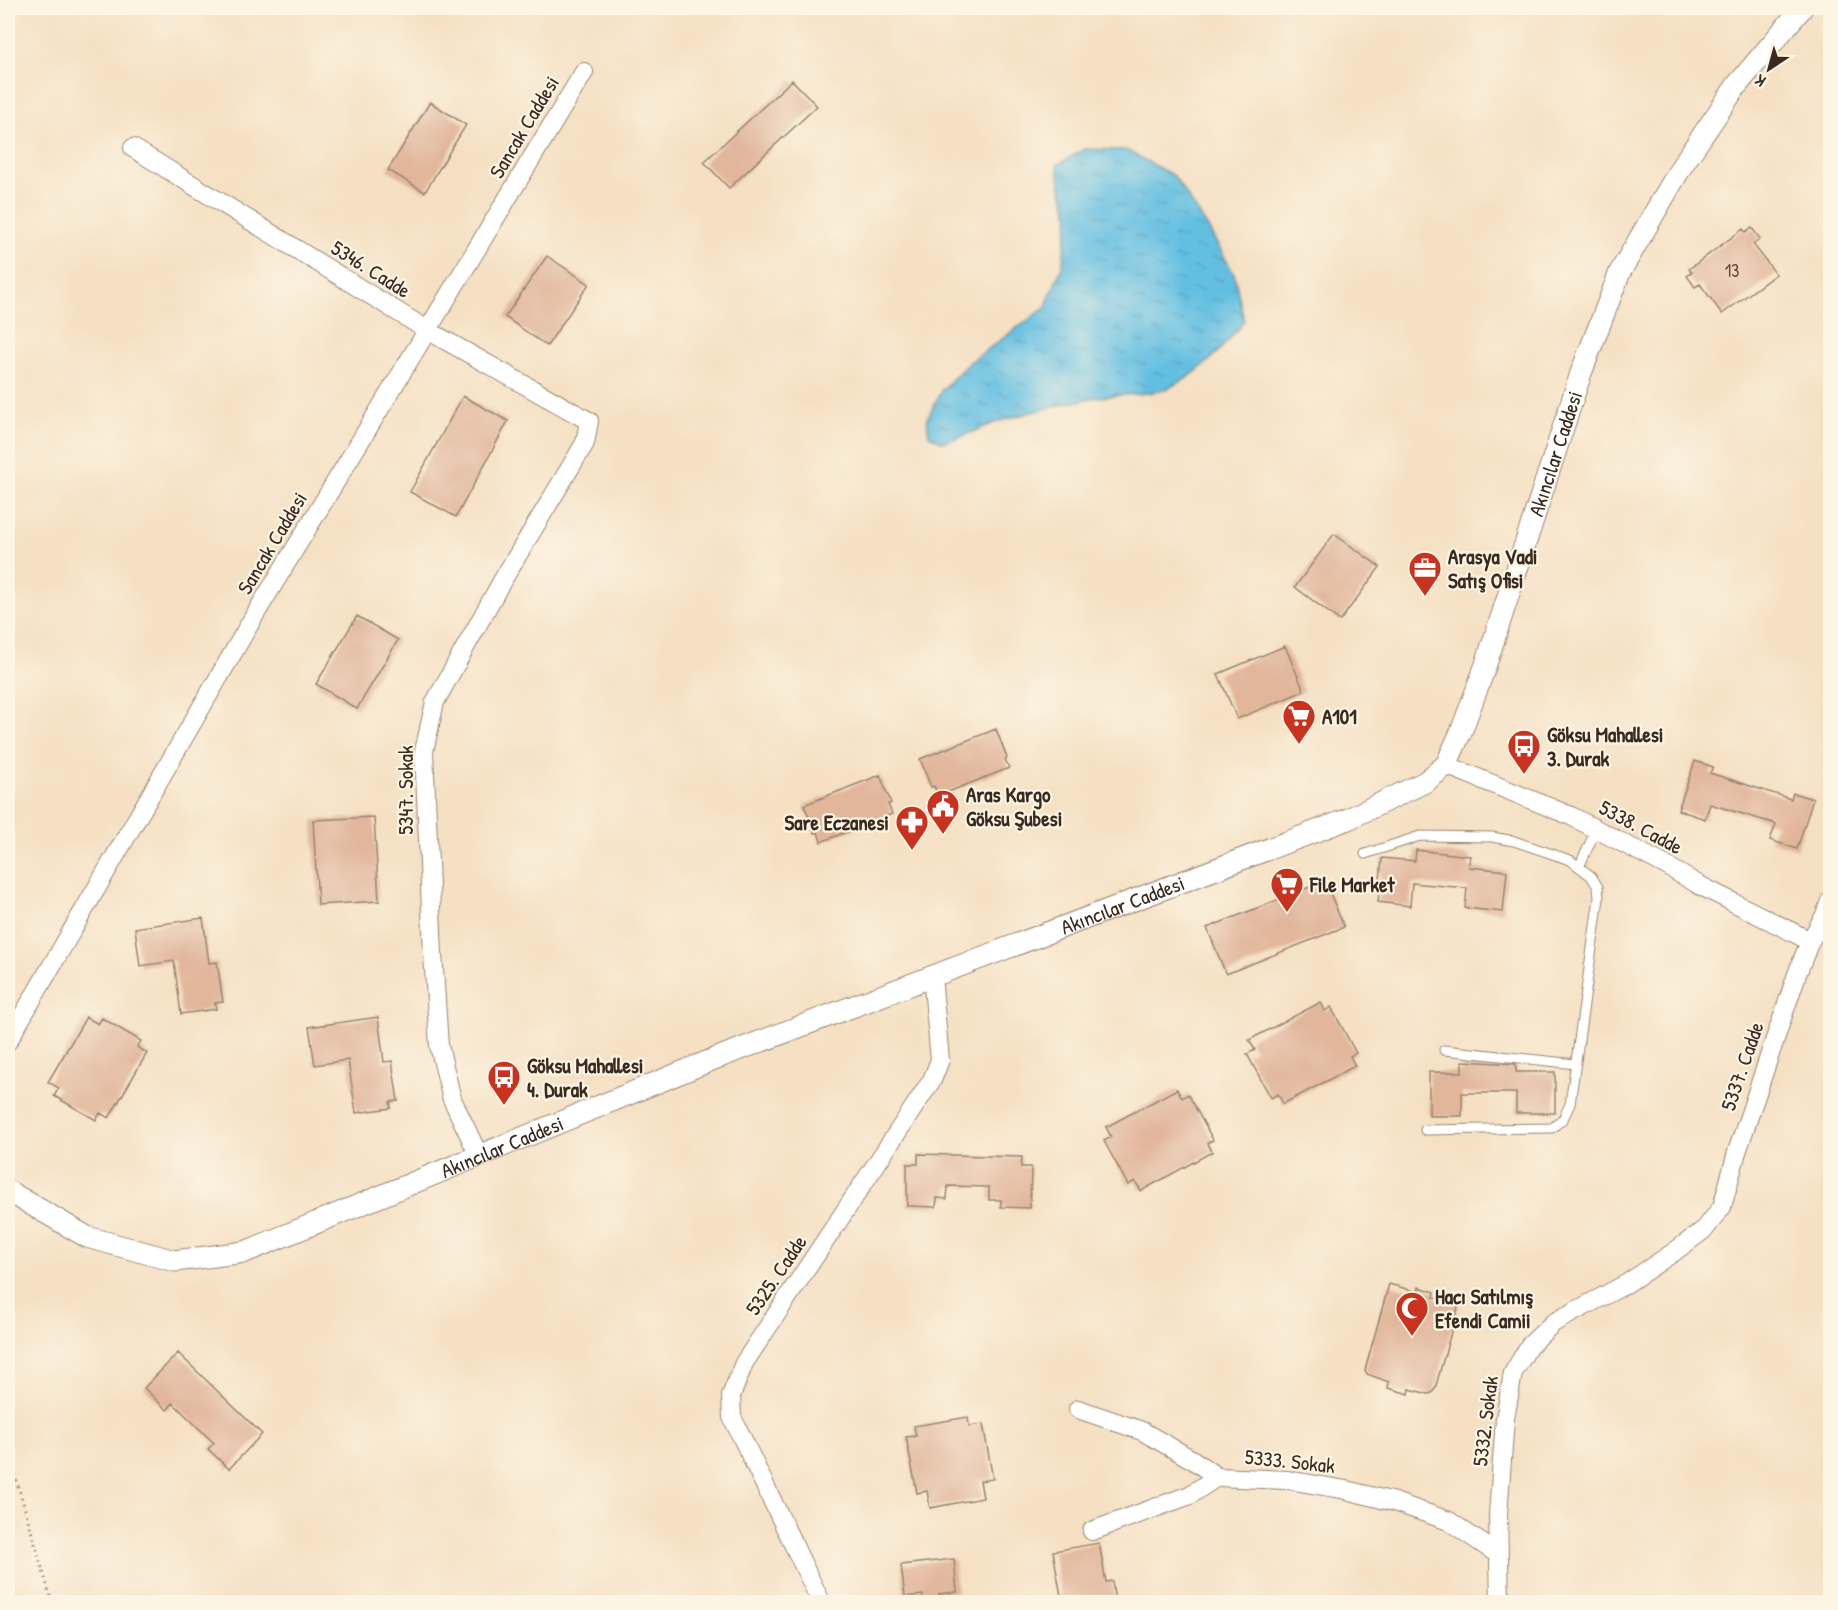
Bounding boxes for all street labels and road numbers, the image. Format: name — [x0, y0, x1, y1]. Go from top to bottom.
street label: Sancak Caddesi — [482, 70, 566, 184]
street label: 5346. Cadde — [326, 233, 416, 305]
street label: Akıncılar Caddesi — [1521, 387, 1589, 520]
street label: Sancak Caddesi — [230, 486, 314, 600]
street label: 5347. Sokak — [391, 745, 420, 835]
street label: 5338. Cadde — [1594, 793, 1688, 861]
street label: Akıncılar Caddesi — [1056, 868, 1188, 941]
street label: 5337. Cadde — [1713, 1018, 1771, 1114]
street label: Akıncılar Caddesi — [436, 1108, 568, 1184]
street label: 5325. Cadde — [739, 1229, 813, 1321]
street label: 5332. Sokak — [1465, 1374, 1505, 1468]
street label: 5333. Sokak — [1244, 1442, 1337, 1480]

